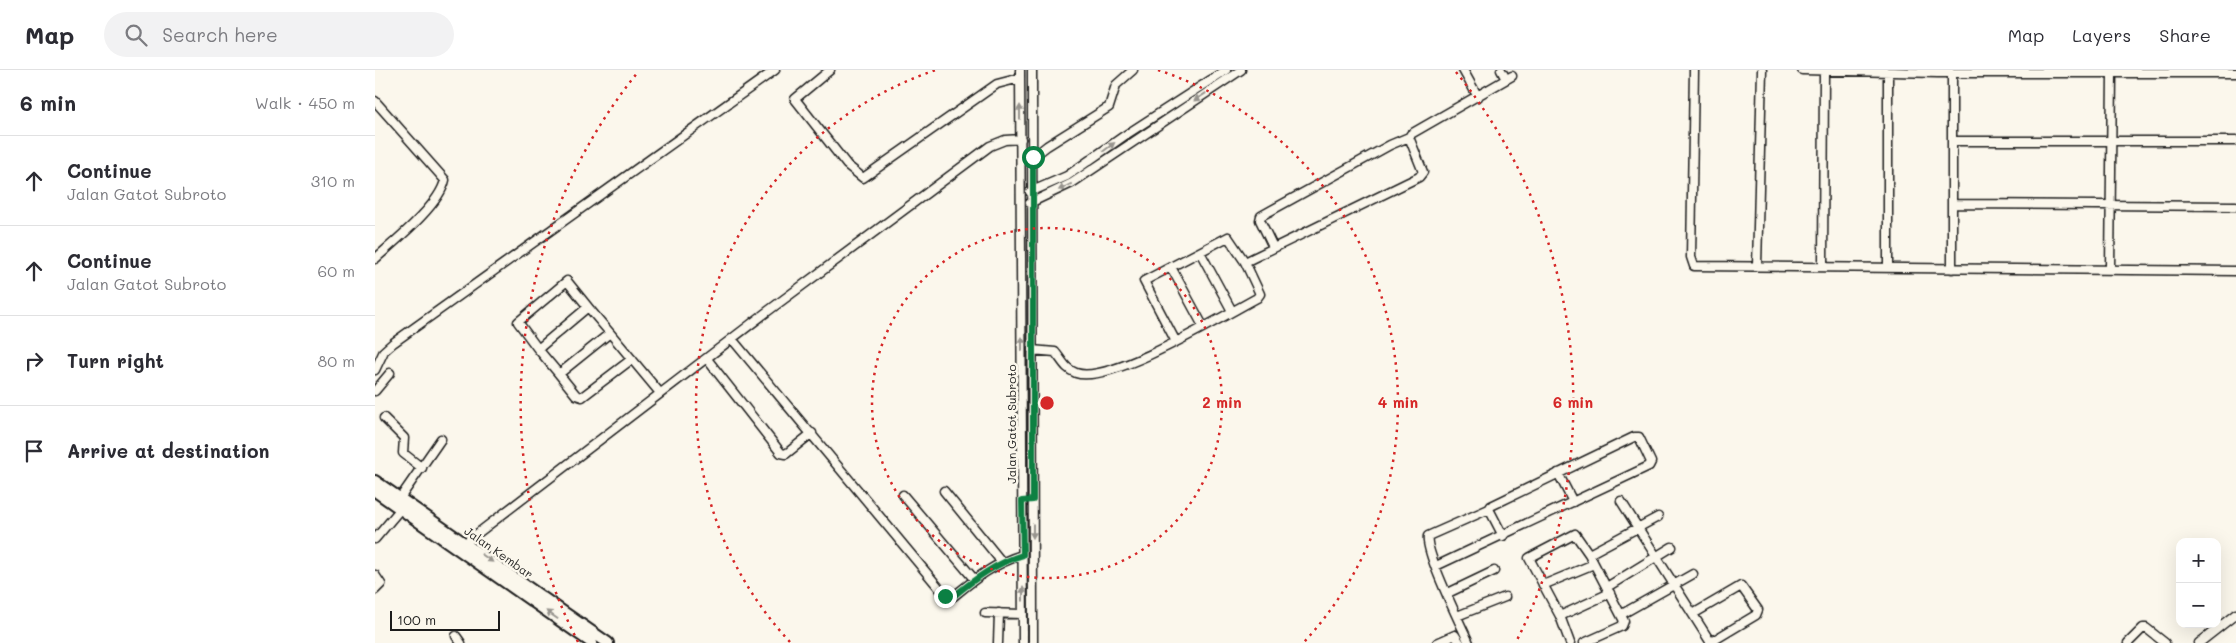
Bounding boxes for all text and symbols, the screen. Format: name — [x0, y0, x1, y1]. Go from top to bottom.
search box — [104, 12, 454, 57]
text: Map — [25, 19, 74, 50]
icon: search — [122, 21, 150, 49]
text: Search here — [162, 22, 278, 47]
text: Map — [2008, 23, 2044, 47]
text: Layers — [2072, 23, 2131, 47]
text: Share — [2159, 23, 2211, 47]
text: 6 min — [20, 89, 76, 116]
text: Walk · 450 m — [255, 92, 355, 113]
one-way arrow — [1193, 92, 1207, 102]
one-way arrow — [1016, 104, 1024, 120]
one-way arrow — [1102, 141, 1115, 152]
route start — [1022, 146, 1045, 169]
text: Continue — [67, 158, 152, 183]
icon: ahead — [20, 167, 48, 195]
text: 310 m — [311, 170, 355, 191]
text: Jalan Gatot Subroto — [67, 183, 226, 204]
one-way arrow — [1058, 183, 1072, 191]
text: Continue — [67, 248, 152, 273]
icon: ahead — [20, 257, 48, 285]
text: 60 m — [318, 260, 355, 281]
text: Jalan Gatot Subroto — [67, 273, 226, 294]
one-way arrow — [1017, 336, 1025, 352]
icon: right — [20, 347, 48, 375]
text: Turn right — [67, 348, 164, 373]
text: 80 m — [318, 350, 355, 371]
street label: Jalan Gatot Subroto — [1003, 364, 1019, 484]
text: 2 min — [1202, 392, 1242, 412]
text: 4 min — [1378, 392, 1418, 412]
text: 6 min — [1553, 392, 1593, 412]
centre of rings — [1038, 394, 1056, 412]
icon: arrive — [20, 437, 48, 465]
text: Arrive at destination — [67, 438, 270, 463]
street label: Jalan Kembar — [461, 522, 537, 582]
one-way arrow — [1029, 524, 1037, 540]
map controls — [2176, 538, 2221, 628]
button: + — [2176, 538, 2221, 583]
one-way arrow — [480, 553, 494, 563]
button: − — [2176, 583, 2221, 628]
route end — [934, 585, 957, 608]
one-way arrow — [1019, 586, 1027, 602]
scale bar — [390, 608, 500, 631]
text: 100 m — [397, 610, 436, 629]
one-way arrow — [546, 610, 559, 620]

